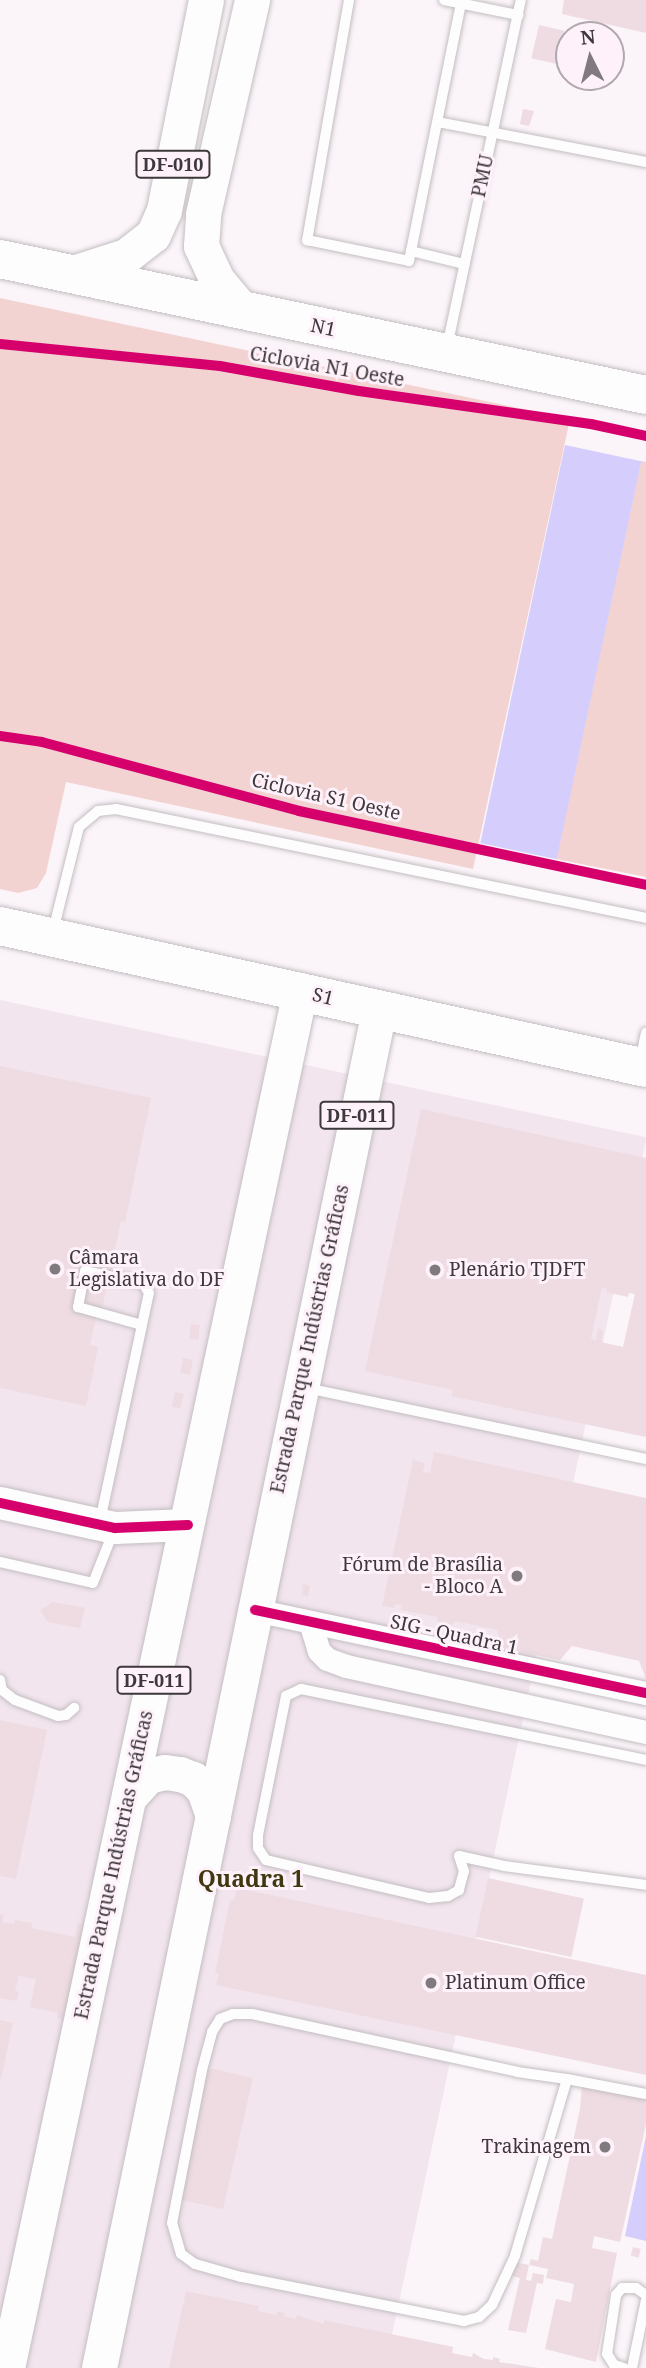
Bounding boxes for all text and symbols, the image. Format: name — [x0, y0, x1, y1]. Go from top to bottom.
north arrow — [555, 21, 625, 91]
text: N — [579, 23, 597, 51]
road number: DF-010 — [134, 149, 212, 178]
street label: PMU — [467, 153, 499, 199]
street label: N1 — [308, 314, 338, 342]
street label: Ciclovia N1 Oeste — [248, 342, 406, 392]
street label: Ciclovia S1 Oeste — [249, 769, 403, 825]
street label: S1 — [310, 983, 336, 1011]
road number: DF-011 — [318, 1100, 396, 1130]
street label: Estrada Parque Indústrias Gráficas — [266, 1183, 354, 1495]
place label: Câmara Legislativa do DF — [69, 1247, 224, 1291]
place label: Plenário TJDFT — [449, 1259, 586, 1281]
marker: Câmara Legislativa do DF — [47, 1261, 63, 1277]
marker: Plenário TJDFT — [427, 1262, 443, 1278]
place label: Fórum de Brasília - Bloco A — [342, 1554, 503, 1598]
marker: Fórum de Brasília - Bloco A — [509, 1568, 525, 1584]
street label: SIG - Quadra 1 — [388, 1610, 520, 1660]
road number: DF-011 — [116, 1666, 192, 1694]
street label: Estrada Parque Indústrias Gráficas — [70, 1709, 158, 2021]
district label: Quadra 1 — [198, 1864, 304, 1892]
place label: Platinum Office — [445, 1972, 586, 1994]
marker: Platinum Office — [423, 1975, 439, 1991]
place label: Trakinagem — [482, 2136, 591, 2158]
marker: Trakinagem — [597, 2139, 613, 2155]

